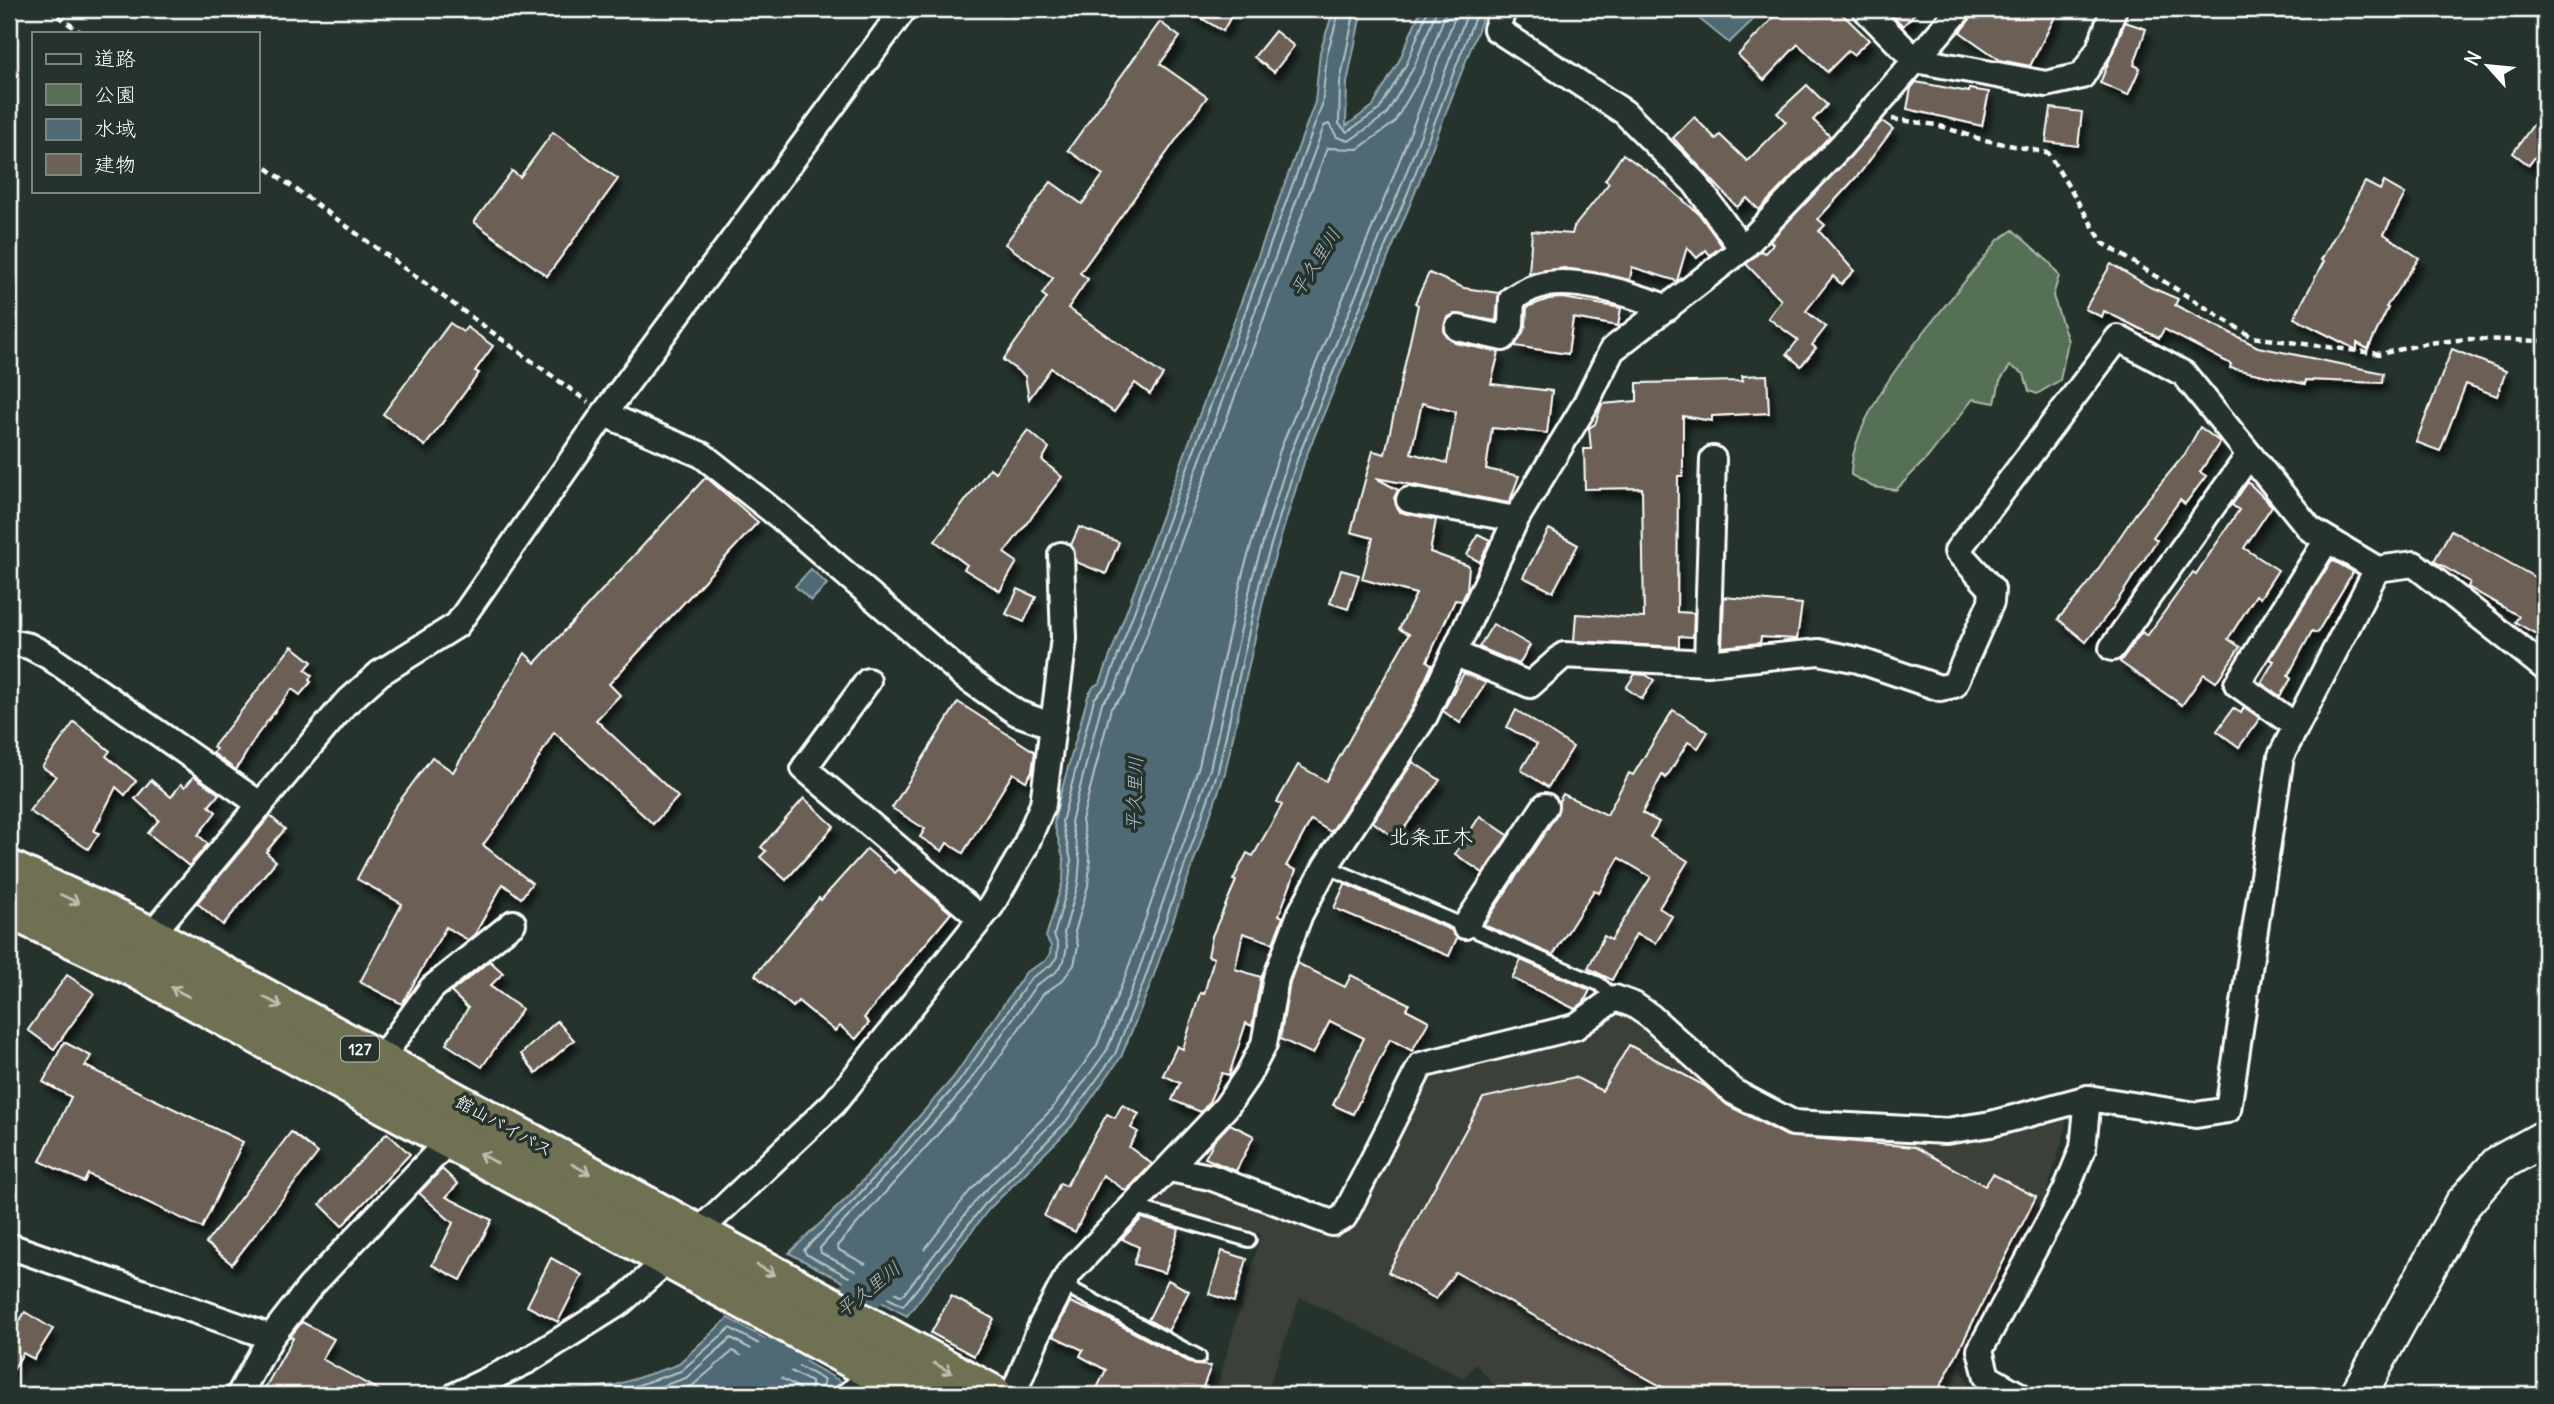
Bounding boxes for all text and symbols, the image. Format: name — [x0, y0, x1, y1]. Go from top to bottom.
legend — [32, 32, 259, 192]
north arrow — [2452, 32, 2522, 102]
text: 道路 — [94, 45, 136, 72]
text: N — [2459, 47, 2487, 70]
text: 公園 — [94, 81, 136, 108]
text: 水域 — [94, 115, 136, 142]
text: 建物 — [94, 151, 136, 178]
water label: 平久里川 — [1285, 223, 1345, 301]
water label: 平久里川 — [1121, 756, 1147, 832]
district label: 北条正木 — [1389, 823, 1473, 850]
one-way arrow — [59, 893, 81, 906]
one-way arrow — [170, 985, 191, 998]
one-way arrow — [262, 996, 283, 1009]
road number: 127 — [341, 1036, 379, 1062]
street label: 館山バイパス — [452, 1089, 557, 1162]
one-way arrow — [479, 1151, 499, 1165]
one-way arrow — [570, 1162, 591, 1176]
water label: 平久里川 — [831, 1256, 905, 1322]
one-way arrow — [755, 1263, 775, 1277]
one-way arrow — [933, 1361, 953, 1375]

